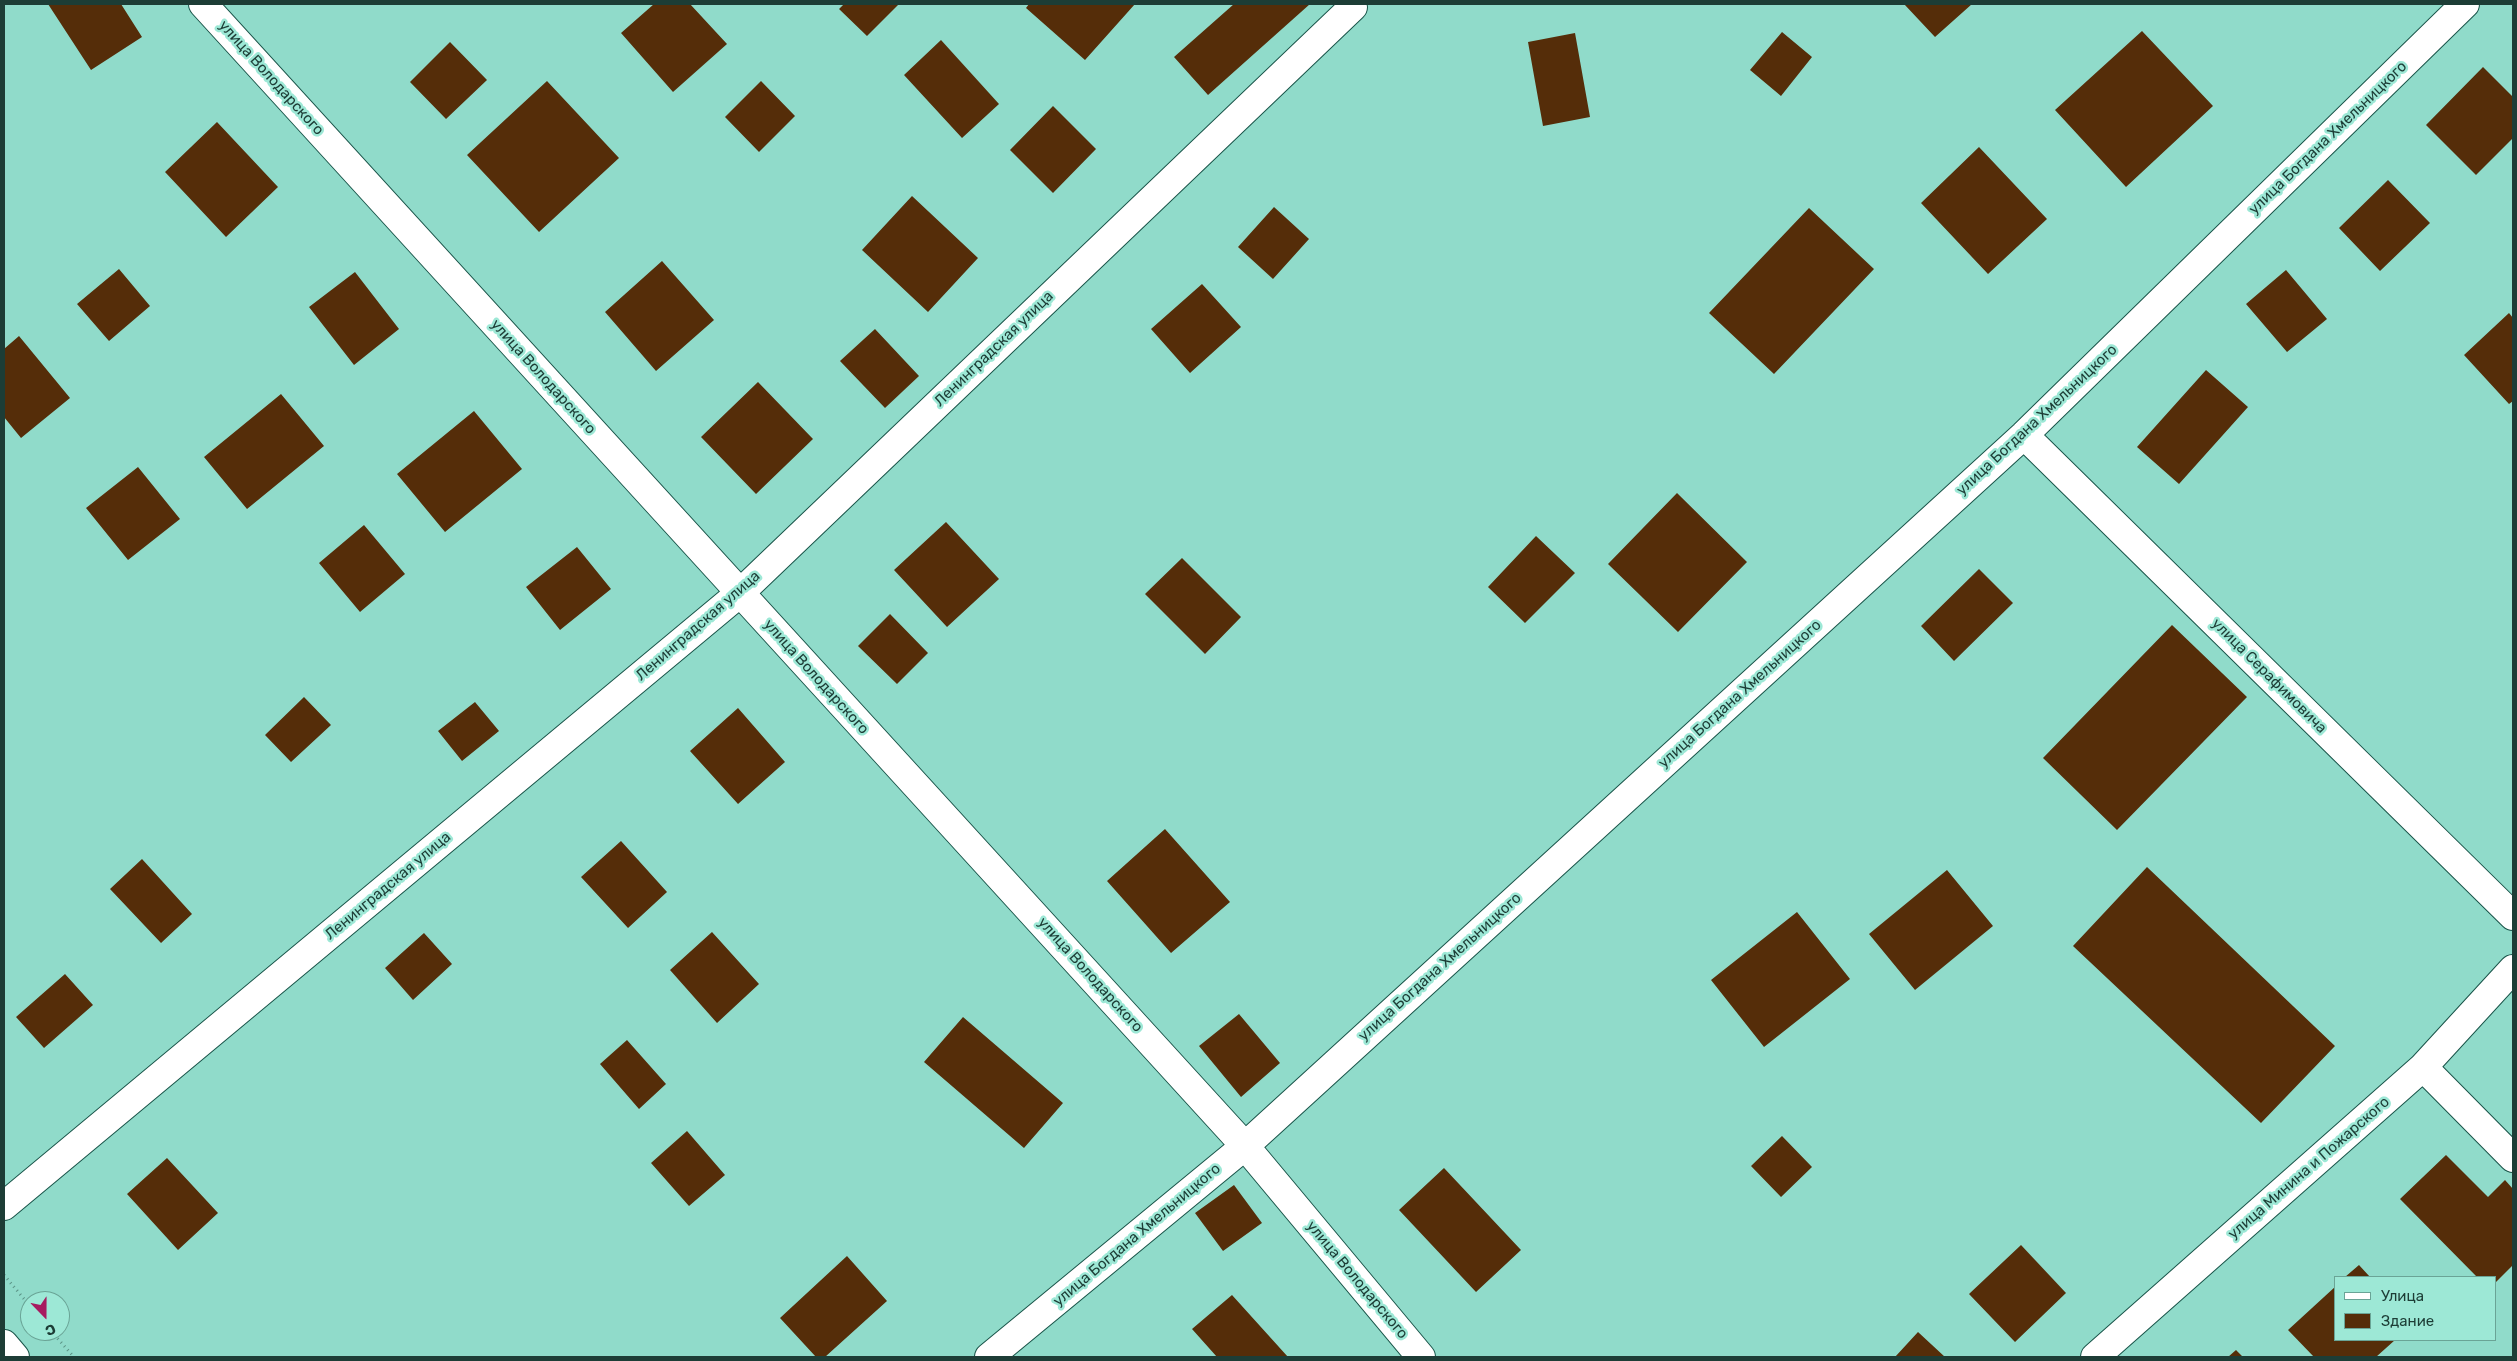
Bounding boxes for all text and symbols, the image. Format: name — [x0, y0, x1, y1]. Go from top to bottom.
street label: улица Володарского — [215, 17, 327, 139]
street label: улица Богдана Хмельницкого — [2245, 58, 2411, 218]
street label: Ленинградская улица — [931, 287, 1057, 411]
street label: улица Володарского — [487, 316, 599, 438]
street label: улица Богдана Хмельницкого — [1953, 341, 2121, 499]
street label: Ленинградская улица — [632, 567, 764, 685]
street label: улица Серафимовича — [2208, 615, 2330, 737]
street label: улица Володарского — [760, 616, 872, 738]
street label: улица Богдана Хмельницкого — [1655, 616, 1825, 772]
street label: Ленинградская улица — [321, 828, 455, 944]
street label: улица Богдана Хмельницкого — [1355, 889, 1525, 1045]
street label: улица Володарского — [1034, 914, 1146, 1036]
street label: улица Минина и Пожарского — [2225, 1093, 2393, 1243]
street label: улица Богдана Хмельницкого — [1050, 1160, 1224, 1310]
street label: улица Володарского — [1302, 1217, 1412, 1343]
legend — [2334, 1276, 2497, 1341]
text: Улица — [2381, 1287, 2424, 1305]
north arrow — [20, 1291, 70, 1341]
text: Здание — [2381, 1312, 2434, 1330]
text: С — [43, 1320, 58, 1339]

